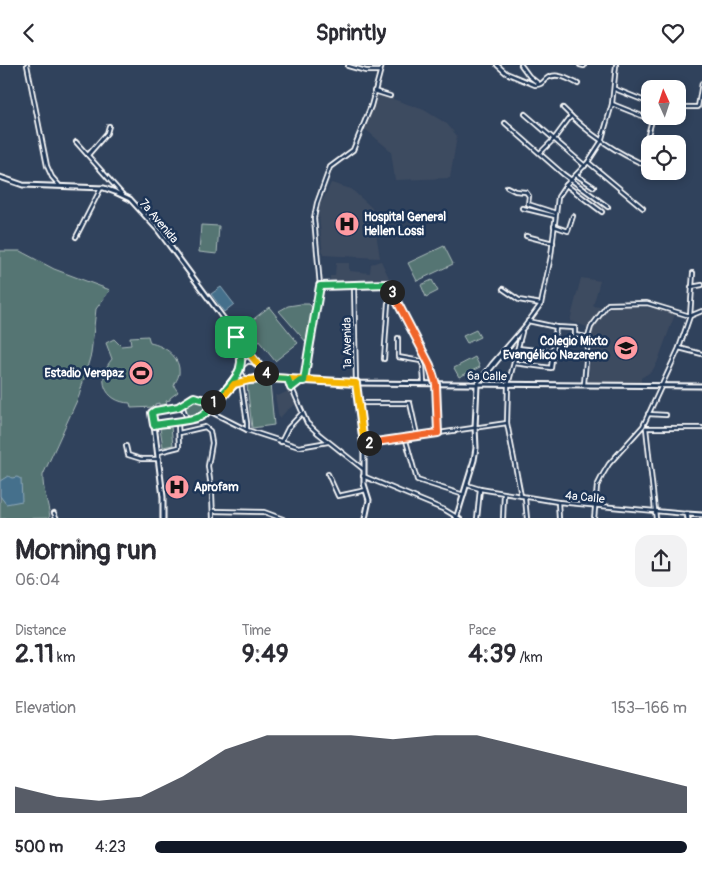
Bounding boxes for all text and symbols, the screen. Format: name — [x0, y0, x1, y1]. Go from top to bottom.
icon: back — [15, 19, 43, 47]
text: Sprintly — [316, 19, 386, 47]
icon: heart — [659, 19, 687, 47]
north arrow — [641, 80, 686, 125]
map controls — [641, 80, 686, 180]
button: locate — [641, 135, 686, 180]
street label: 7ª Avenida — [136, 196, 182, 247]
place label: Hospital General Hellen Lossi — [364, 210, 446, 239]
hospital icon: Hospital General Hellen Lossi — [334, 211, 360, 237]
pin: 3 — [380, 279, 404, 305]
text: 3 — [389, 284, 396, 301]
pin — [215, 316, 257, 358]
street label: 1a Avenida — [340, 317, 355, 369]
icon: arrive — [222, 323, 250, 351]
place label: Colegio Mixto Evangélico Nazareno — [503, 334, 609, 363]
school or university icon: Colegio Mixto Evangélico Nazareno — [613, 335, 639, 361]
sports icon: Estadio Verapaz — [128, 360, 154, 386]
pin: 4 — [254, 361, 278, 385]
text: 4 — [262, 365, 271, 382]
place label: Estadio Verapaz — [44, 366, 125, 381]
street label: 6ª Calle — [467, 369, 507, 384]
pin: 1 — [200, 389, 226, 415]
text: 1 — [211, 394, 216, 411]
pin: 2 — [356, 431, 382, 455]
text: 2 — [366, 435, 373, 452]
hospital icon: Aprofam — [164, 474, 190, 500]
place label: Aprofam — [194, 480, 239, 495]
street label: 4a Calle — [564, 488, 606, 507]
text: Morning run — [15, 533, 157, 568]
button: share — [635, 535, 687, 587]
text: 06:04 — [15, 570, 60, 590]
text: Distance — [15, 622, 66, 639]
text: Time — [242, 622, 271, 639]
text: Pace — [468, 622, 496, 639]
text: 2.11 — [15, 639, 54, 670]
text: 9:49 — [242, 639, 289, 670]
text: 4:39 — [468, 639, 516, 670]
text: km — [54, 649, 75, 666]
text: /km — [516, 649, 543, 666]
text: Elevation — [15, 698, 76, 718]
text: 153–166 m — [611, 698, 687, 718]
text: 500 m — [15, 837, 63, 857]
text: 4:23 — [95, 837, 126, 857]

